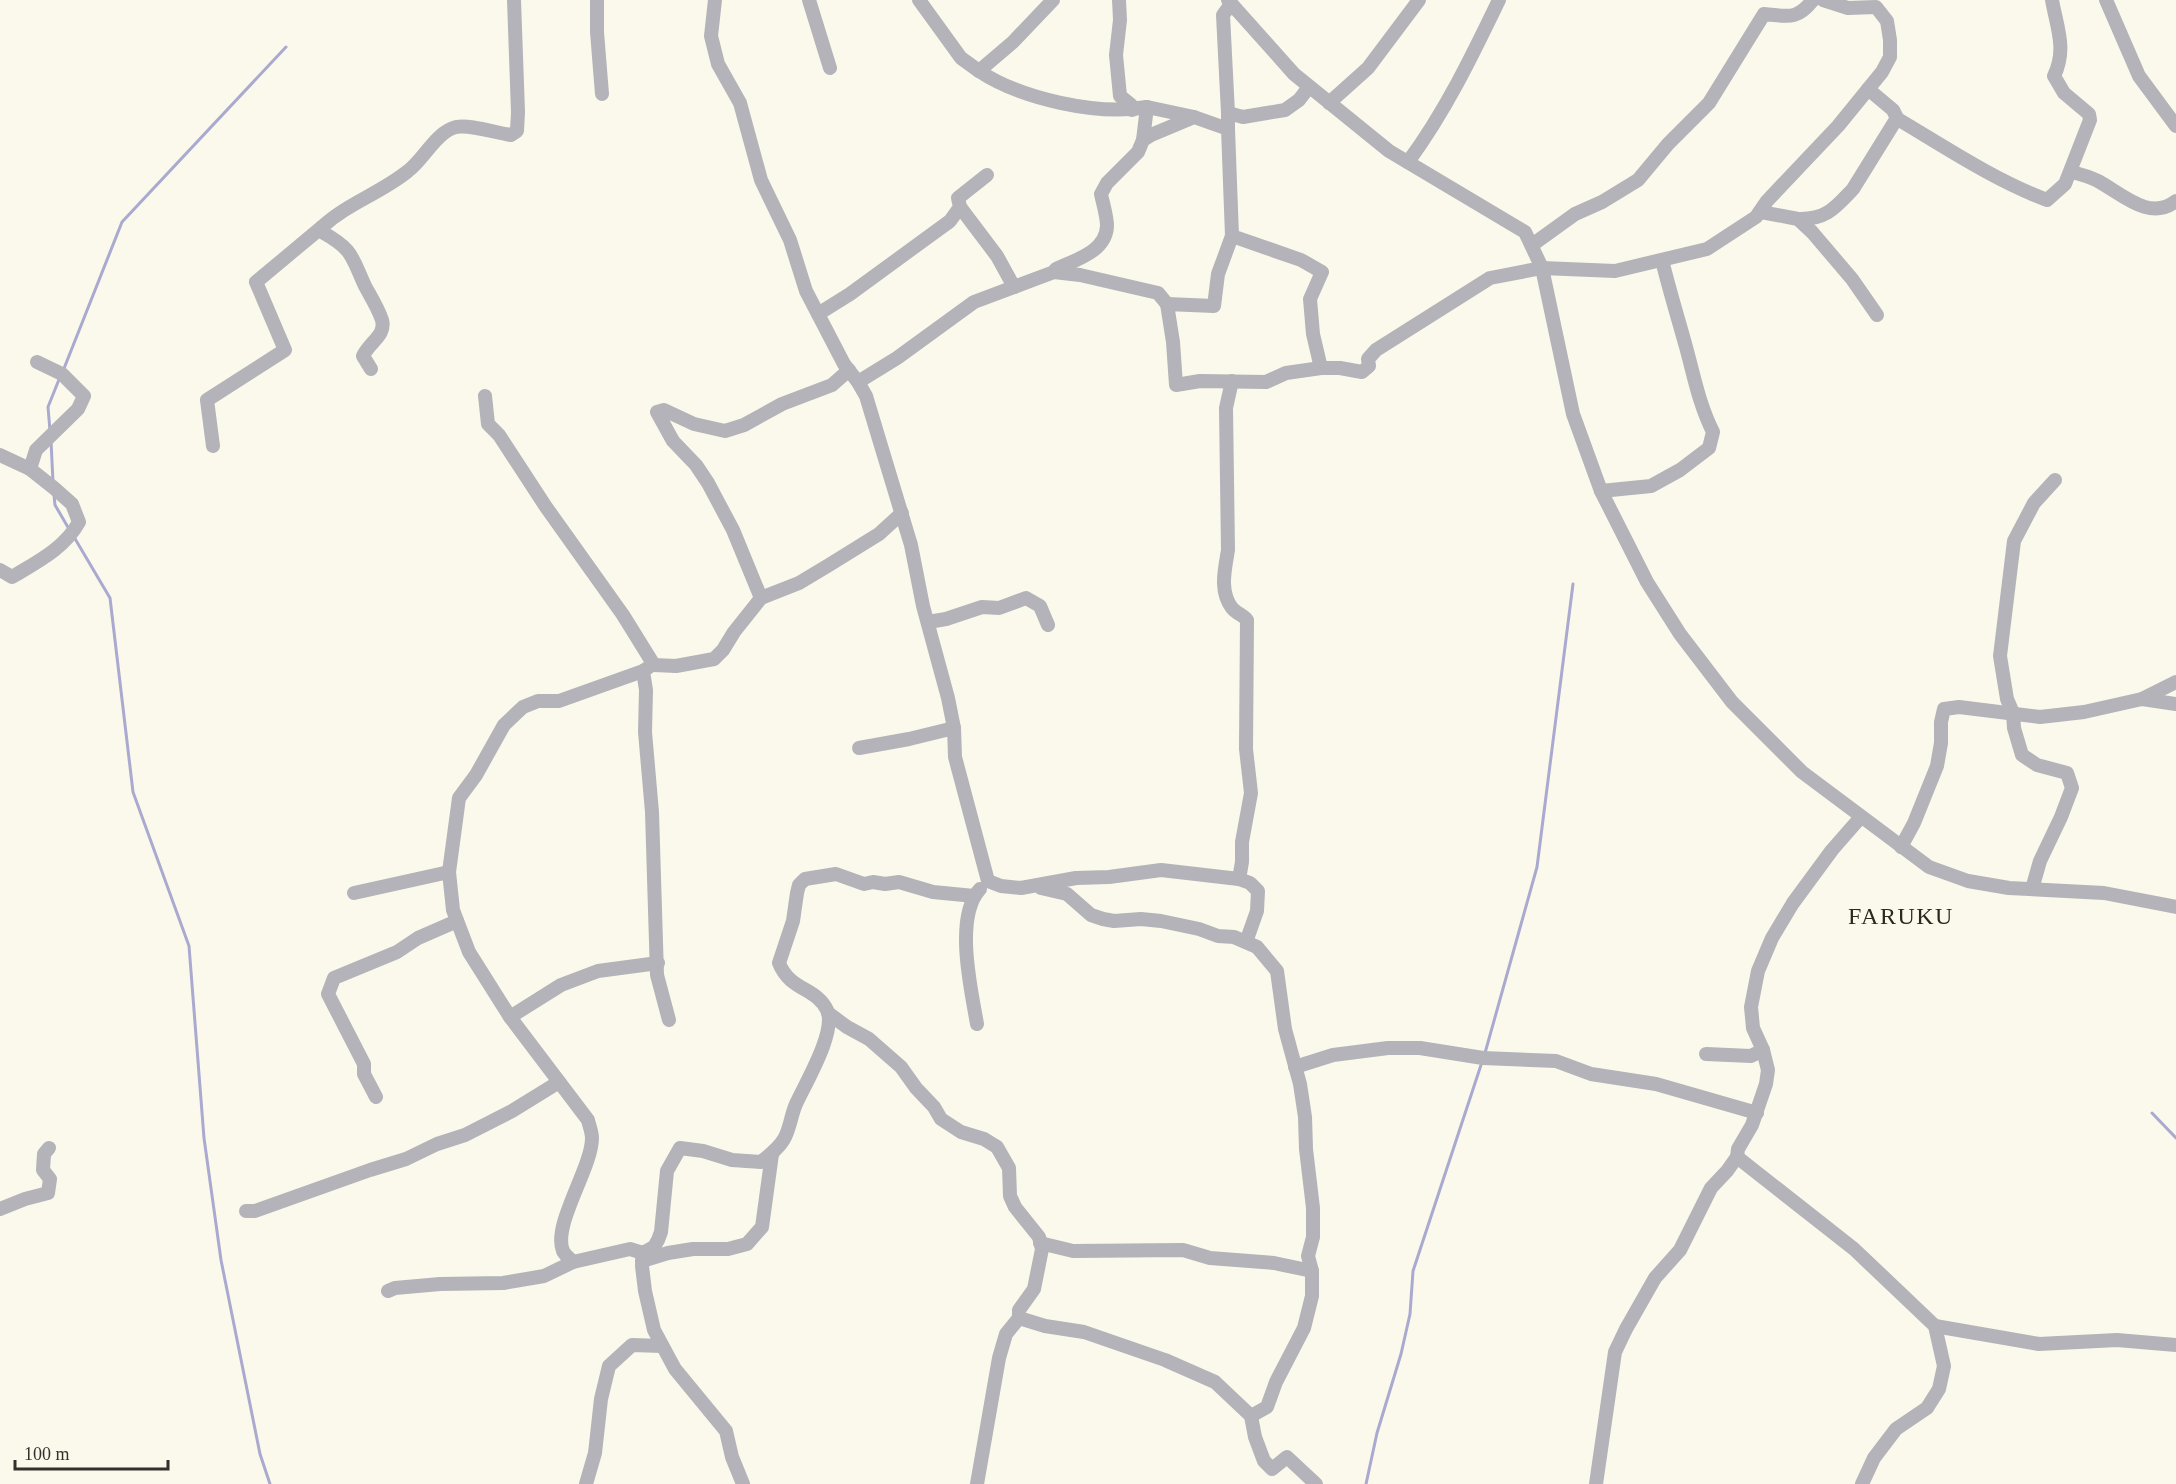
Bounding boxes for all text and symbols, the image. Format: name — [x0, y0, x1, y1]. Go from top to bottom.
district label: FARUKU — [1848, 903, 1954, 929]
scale bar — [15, 1433, 168, 1471]
text: 100 m — [24, 1444, 70, 1464]

